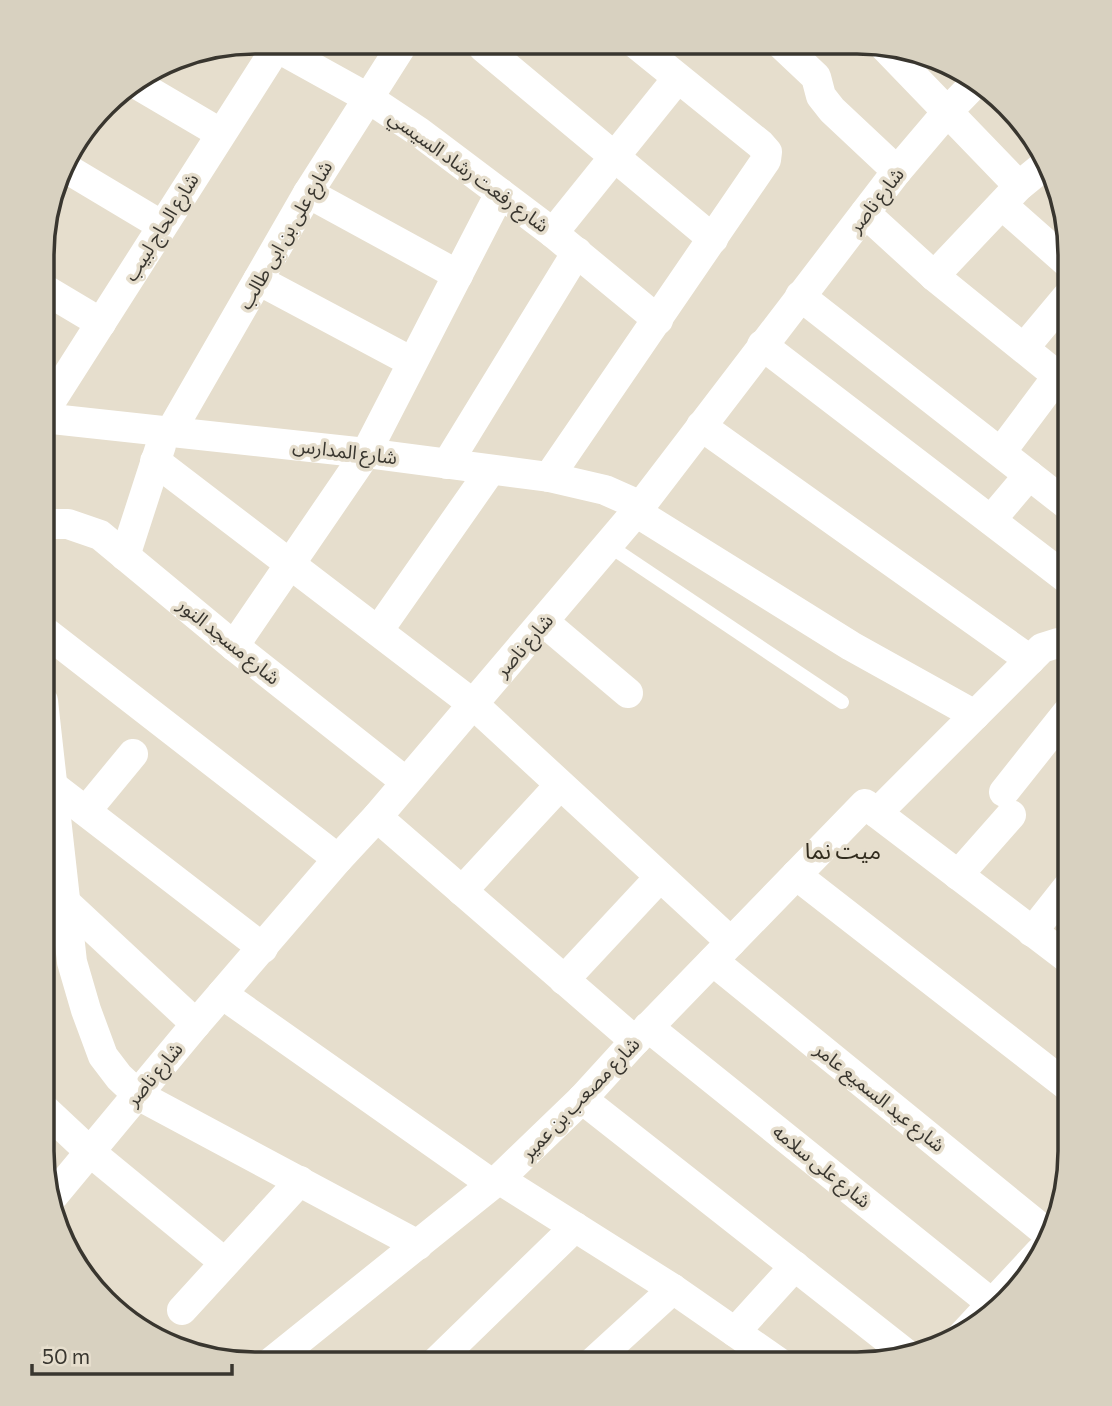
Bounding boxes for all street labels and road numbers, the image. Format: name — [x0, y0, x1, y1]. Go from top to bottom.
street label: شارع رفعت رشاد السيسي — [382, 105, 554, 240]
street label: شارع على بن ابى طالب — [233, 156, 339, 315]
street label: شارع ناصر — [843, 163, 910, 239]
street label: شارع الحاج لبيب — [118, 169, 205, 287]
street label: شارع المدارس — [291, 433, 399, 471]
street label: شارع مسجد النور — [171, 592, 285, 691]
street label: شارع ناصر — [489, 608, 559, 684]
street label: شارع مصعب بن عمير — [515, 1032, 646, 1166]
street label: شارع ناصر — [120, 1037, 189, 1113]
street label: شارع عبد السميع عامر — [807, 1037, 950, 1159]
street label: شارع على سلامه — [767, 1119, 876, 1214]

